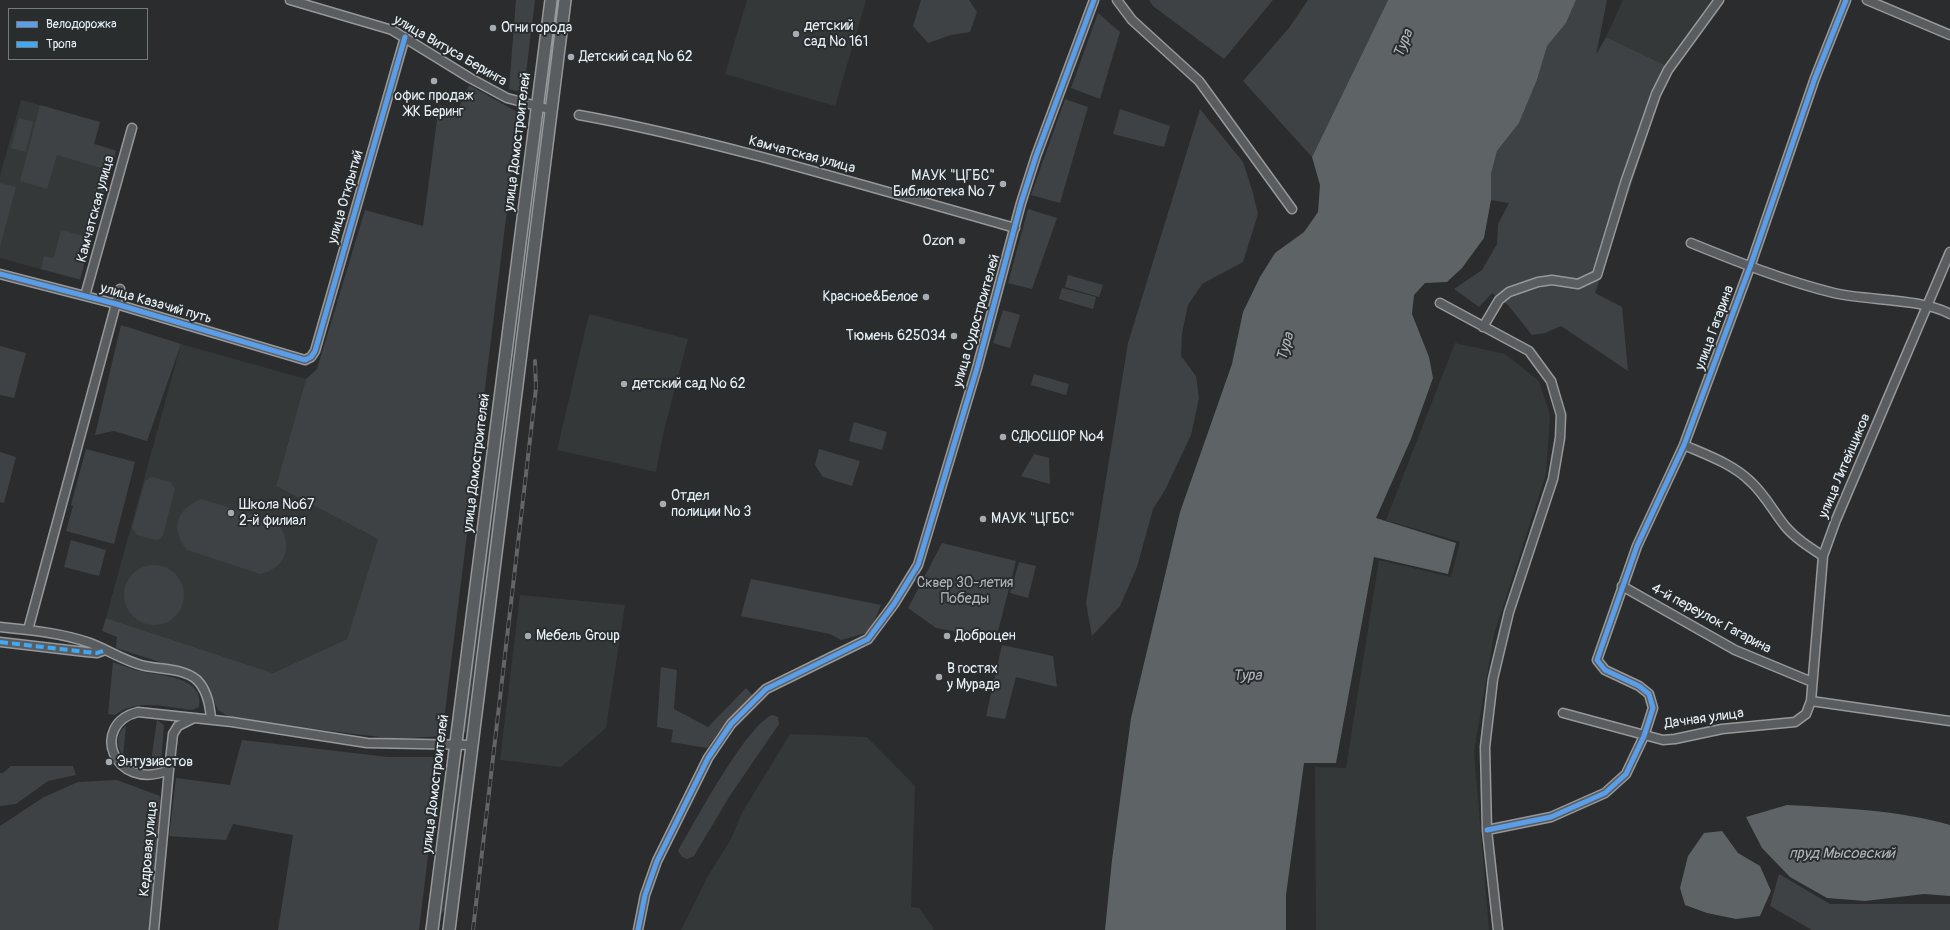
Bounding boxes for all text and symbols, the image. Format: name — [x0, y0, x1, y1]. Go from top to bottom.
legend — [8, 8, 148, 60]
street label: улица Витуса Беринга — [390, 12, 510, 90]
text: Велодорожка — [46, 17, 117, 32]
place label: детский сад № 161 — [804, 18, 868, 50]
place label: Огни города — [501, 20, 572, 36]
marker: Огни города — [488, 23, 498, 33]
water label: Тура — [1390, 27, 1418, 61]
marker: детский сад № 161 — [791, 29, 801, 39]
text: Тропа — [46, 37, 76, 52]
place label: Детский сад № 62 — [579, 49, 693, 65]
marker: Детский сад № 62 — [566, 52, 576, 62]
street label: улица Домостроителей — [501, 72, 535, 212]
marker: офис продаж ЖК Беринг — [429, 76, 439, 86]
place label: офис продаж ЖК Беринг — [395, 88, 473, 120]
street label: Камчатская улица — [747, 133, 857, 177]
street label: улица Открытий — [325, 148, 367, 246]
street label: Камчатская улица — [74, 154, 118, 264]
place label: МАУК "ЦГБС" Библиотека № 7 — [893, 168, 995, 200]
marker: МАУК "ЦГБС" Библиотека № 7 — [998, 179, 1008, 189]
place label: Ozon — [923, 233, 954, 249]
marker: Ozon — [957, 236, 967, 246]
street label: улица Судостроителей — [950, 253, 1004, 389]
street label: улица Казачий путь — [98, 280, 214, 328]
street label: улица Гагарина — [1692, 283, 1738, 373]
place label: Красное&Белое — [822, 289, 918, 305]
marker: Красное&Белое — [921, 292, 931, 302]
place label: Тюмень 625034 — [846, 328, 946, 344]
marker: Тюмень 625034 — [949, 331, 959, 341]
water label: Тура — [1273, 331, 1299, 363]
place label: детский сад № 62 — [632, 376, 746, 392]
marker: детский сад № 62 — [619, 379, 629, 389]
street label: улица Домостроителей — [460, 393, 494, 533]
street label: улица Литейщиков — [1815, 411, 1875, 521]
place label: СДЮСШОР №4 — [1011, 429, 1104, 445]
marker: СДЮСШОР №4 — [998, 432, 1008, 442]
place label: Отдел полиции № 3 — [671, 488, 751, 520]
place label: Школа №67 2-й филиал — [239, 497, 315, 530]
marker: Отдел полиции № 3 — [658, 499, 668, 509]
marker: Школа №67 2-й филиал — [226, 508, 236, 518]
place label: МАУК "ЦГБС" — [991, 511, 1075, 527]
marker: МАУК "ЦГБС" — [978, 514, 988, 524]
park label: Сквер 30-летия Победы — [917, 575, 1013, 608]
street label: 4-й переулок Гагарина — [1648, 580, 1774, 658]
place label: Мебель Group — [536, 628, 620, 644]
place label: Доброцен — [955, 628, 1016, 644]
marker: Мебель Group — [523, 631, 533, 641]
marker: Доброцен — [942, 631, 952, 641]
place label: В гостях у Мурада — [947, 661, 1000, 694]
water label: Тура — [1233, 667, 1261, 685]
marker: В гостях у Мурада — [934, 672, 944, 682]
street label: Дачная улица — [1663, 705, 1745, 733]
street label: улица Домостроителей — [419, 714, 453, 854]
place label: Энтузиастов — [117, 754, 193, 770]
marker: Энтузиастов — [104, 757, 114, 767]
street label: Кедровая улица — [136, 801, 162, 897]
water label: пруд Мысовский — [1789, 845, 1895, 863]

